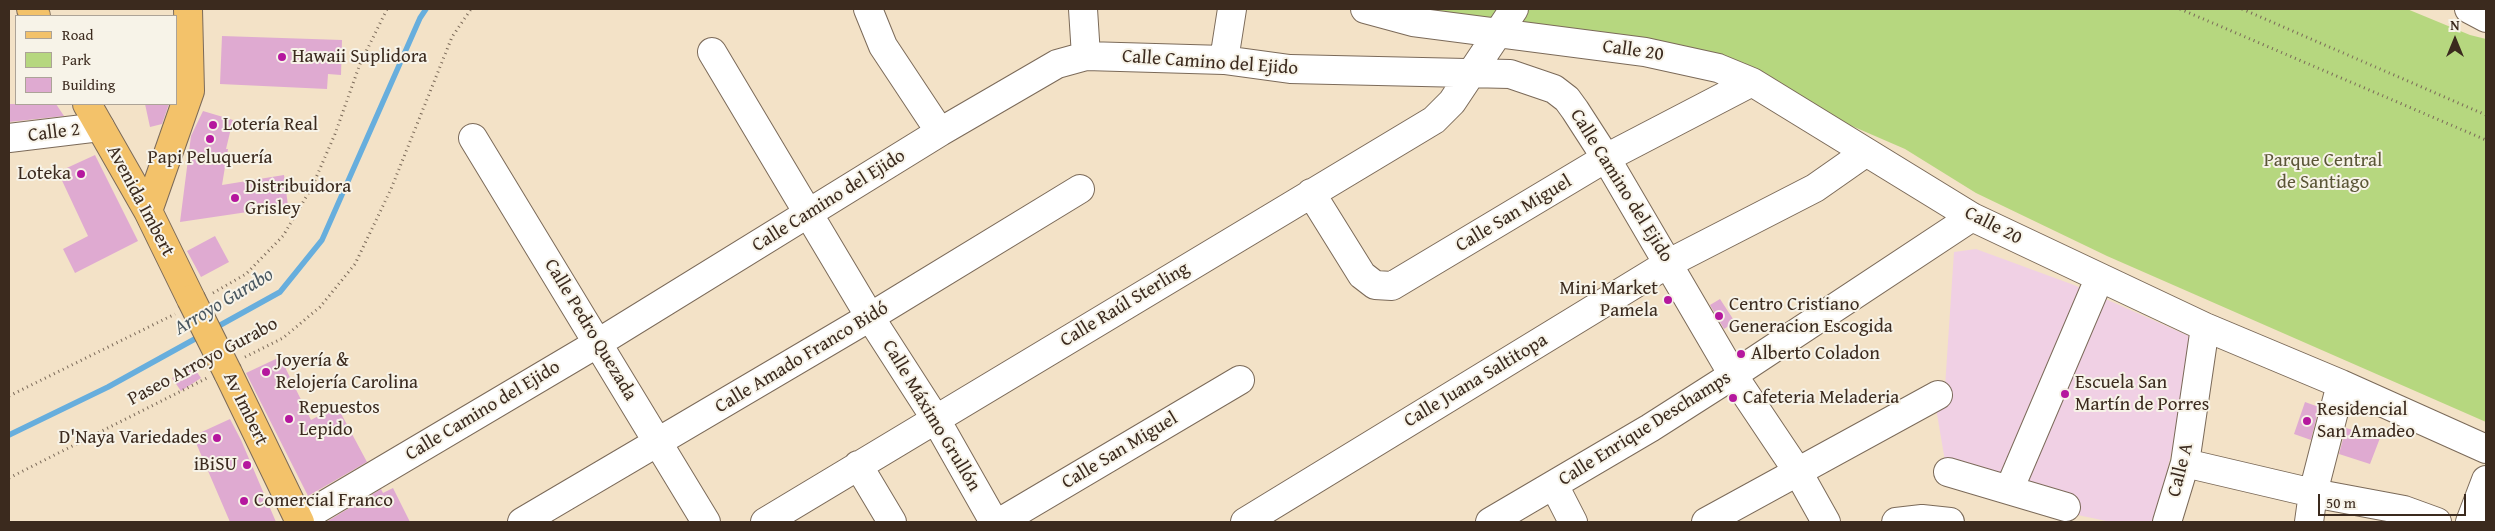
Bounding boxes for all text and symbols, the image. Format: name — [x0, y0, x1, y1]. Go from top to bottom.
legend — [15, 15, 178, 105]
north arrow — [2430, 15, 2480, 65]
text: N — [2450, 15, 2460, 35]
text: Road — [62, 24, 93, 45]
street label: Calle 20 — [1601, 35, 1665, 67]
street label: Calle Camino del Ejido — [1121, 45, 1299, 81]
place label: Hawaii Suplidora — [292, 46, 427, 68]
text: Park — [62, 49, 91, 70]
marker: Hawaii Suplidora — [276, 51, 288, 63]
text: Building — [62, 74, 115, 95]
street label: Calle Camino del Ejido — [1565, 105, 1677, 267]
place label: Lotería Real — [223, 114, 318, 136]
street label: Calle 2 — [27, 119, 81, 147]
marker: Lotería Real — [207, 119, 219, 131]
marker: Papi Peluquería — [204, 133, 216, 145]
street label: Avenida Imbert — [101, 142, 179, 260]
street label: Calle Camino del Ejido — [748, 145, 910, 257]
place label: Papi Peluquería — [147, 147, 273, 169]
park label: Parque Central de Santiago — [2264, 150, 2382, 194]
place label: Loteka — [18, 163, 71, 185]
marker: Loteka — [75, 168, 87, 180]
street label: Calle San Miguel — [1452, 170, 1576, 258]
place label: Distribuidora Grisley — [245, 176, 351, 220]
marker: Distribuidora Grisley — [229, 192, 241, 204]
street label: Calle 20 — [1960, 202, 2026, 250]
street label: Calle Pedro Quezada — [539, 255, 641, 405]
street label: Calle Raúl Sterling — [1056, 258, 1194, 352]
water label: Arroyo Gurabo — [170, 263, 278, 341]
place label: Mini Market Pamela — [1560, 278, 1658, 322]
marker: Mini Market Pamela — [1662, 294, 1674, 306]
place label: Centro Cristiano Generacion Escogida — [1729, 294, 1893, 338]
street label: Calle Amado Franco Bidó — [711, 297, 893, 419]
marker: Centro Cristiano Generacion Escogida — [1713, 310, 1725, 322]
street label: Paseo Arroyo Gurabo — [124, 313, 282, 411]
street label: Calle Juana Saltitopa — [1400, 329, 1552, 433]
street label: Calle Máximo Grullón — [877, 336, 985, 496]
place label: Alberto Coladon — [1751, 343, 1880, 365]
marker: Alberto Coladon — [1735, 348, 1747, 360]
place label: Joyería & Relojería Carolina — [276, 350, 418, 394]
street label: Calle Camino del Ejido — [402, 356, 564, 466]
marker: Joyería & Relojería Carolina — [260, 366, 272, 378]
street label: Calle Enrique Deschamps — [1555, 367, 1735, 491]
street label: Av Imbert — [217, 369, 273, 449]
place label: Escuela San Martín de Porres — [2075, 372, 2209, 416]
place label: Cafeteria Meladeria — [1743, 387, 1899, 409]
marker: Escuela San Martín de Porres — [2059, 388, 2071, 400]
marker: Cafeteria Meladeria — [1727, 392, 1739, 404]
place label: Repuestos Lepido — [299, 397, 380, 441]
place label: Residencial San Amadeo — [2317, 399, 2415, 443]
street label: Calle San Miguel — [1058, 407, 1182, 495]
marker: Repuestos Lepido — [283, 413, 295, 425]
marker: Residencial San Amadeo — [2301, 415, 2313, 427]
place label: D'Naya Variedades — [59, 427, 207, 449]
marker: D'Naya Variedades — [211, 432, 223, 444]
street label: Calle A — [2163, 441, 2199, 499]
place label: iBiSU — [194, 454, 237, 476]
marker: iBiSU — [241, 459, 253, 471]
scale bar — [2320, 484, 2468, 516]
place label: Comercial Franco — [254, 490, 393, 512]
text: 50 m — [2326, 492, 2356, 513]
marker: Comercial Franco — [238, 495, 250, 507]

